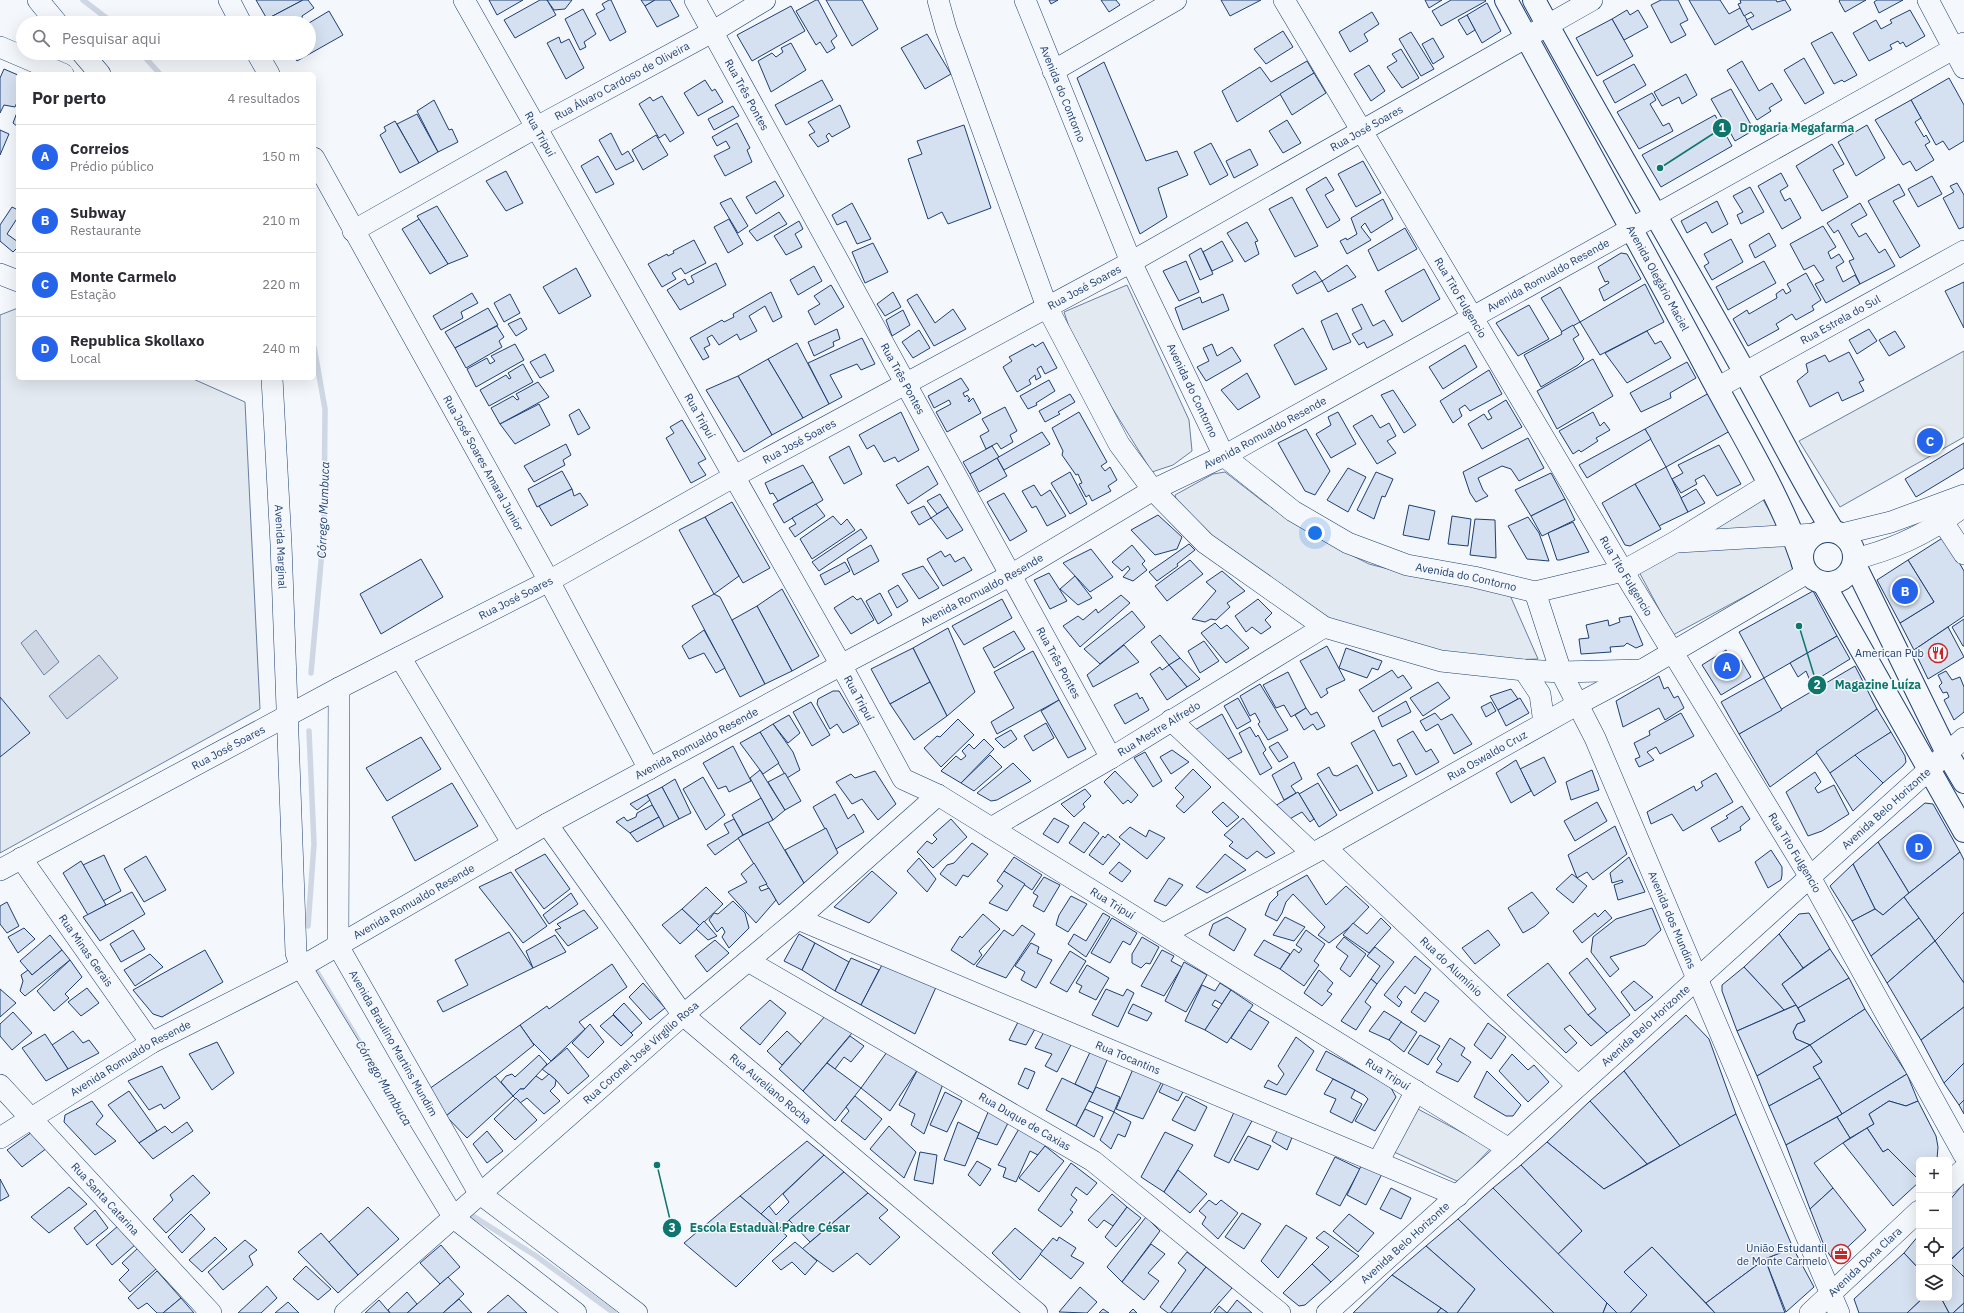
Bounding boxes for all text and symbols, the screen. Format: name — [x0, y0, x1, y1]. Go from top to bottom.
search box — [16, 16, 316, 60]
icon: search — [30, 27, 52, 49]
text: Pesquisar aqui — [62, 29, 161, 48]
street label: Rua Álvaro Cardoso de Oliveira — [552, 38, 692, 123]
street label: Avenida do Contorno — [1037, 43, 1089, 144]
street label: Rua Três Pontes — [722, 56, 772, 133]
text: Por perto — [32, 87, 106, 109]
text: 4 resultados — [227, 90, 300, 107]
street label: Rua José Soares — [1328, 102, 1405, 154]
street label: Rua Tripuí — [522, 109, 558, 159]
callout: Drogaria Megafarma — [1712, 116, 1863, 140]
text: 1 — [1718, 120, 1726, 135]
text: Drogaria Megafarma — [1740, 120, 1855, 135]
text: Correios — [70, 139, 129, 158]
text: A — [41, 148, 49, 165]
text: 150 m — [262, 148, 300, 165]
text: Prédio público — [70, 158, 154, 175]
text: Subway — [70, 203, 126, 222]
text: B — [41, 212, 49, 229]
text: 210 m — [262, 212, 300, 229]
text: Restaurante — [70, 222, 141, 239]
street label: Avenida Olegário Maciel — [1624, 223, 1692, 333]
street label: Avenida Romualdo Resende — [1484, 235, 1612, 315]
street label: Rua Tito Fulgencio — [1431, 255, 1490, 340]
street label: Rua José Soares — [1045, 262, 1123, 313]
text: Monte Carmelo — [70, 267, 177, 286]
text: C — [41, 276, 49, 293]
text: 220 m — [262, 276, 300, 293]
text: Estação — [70, 286, 116, 303]
street label: Rua Estrela do Sul — [1798, 292, 1883, 347]
text: Republica Skollaxo — [70, 331, 204, 350]
text: D — [40, 340, 50, 357]
text: 240 m — [262, 340, 300, 357]
street label: Rua Três Pontes — [878, 340, 928, 417]
street label: Avenida do Contorno — [1164, 341, 1221, 440]
text: Local — [70, 350, 101, 367]
street label: Rua Tripuí — [681, 391, 718, 441]
street label: Rua José Soares Amaral Junior — [440, 393, 527, 533]
street label: Avenida Romualdo Resende — [1201, 393, 1329, 472]
street label: Rua José Soares — [760, 416, 838, 467]
pin: C — [1917, 426, 1943, 456]
water label: Córrego Mumbuca — [314, 461, 332, 559]
street label: Avenida Marginal — [272, 504, 290, 589]
your location — [1305, 523, 1325, 543]
street label: Rua Tito Fulgencio — [1597, 533, 1656, 619]
street label: Avenida Romualdo Resende — [918, 550, 1046, 629]
street label: Avenida do Contorno — [1415, 560, 1518, 594]
street label: Rua José Soares — [476, 573, 555, 623]
pin: B — [1892, 576, 1918, 606]
street label: Rua Três Pontes — [1033, 624, 1084, 701]
restaurant icon: American Pub — [1927, 642, 1949, 664]
place label: American Pub — [1855, 646, 1924, 660]
pin: A — [1714, 651, 1740, 681]
street label: Rua Tripuí — [841, 673, 877, 723]
callout: Magazine Luíza — [1807, 673, 1929, 697]
text: 2 — [1813, 677, 1821, 692]
text: Magazine Luíza — [1835, 677, 1921, 692]
street label: Rua Mestre Alfredo — [1115, 698, 1203, 759]
street label: Avenida Romualdo Resende — [632, 704, 760, 782]
street label: Rua José Soares — [189, 722, 267, 773]
street label: Rua Oswaldo Cruz — [1445, 727, 1529, 784]
street label: Avenida Belo Horizonte — [1839, 765, 1933, 852]
street label: Rua Tito Fulgencio — [1765, 810, 1824, 895]
pin: D — [1906, 832, 1932, 862]
street label: Avenida Romualdo Resende — [351, 861, 477, 942]
street label: Avenida dos Mundins — [1645, 869, 1699, 971]
street label: Rua Tripuí — [1088, 884, 1138, 922]
street label: Rua Minas Gerais — [56, 912, 116, 989]
street label: Rua do Alumínio — [1417, 934, 1486, 999]
street label: Avenida Braulino Martins Mundim — [346, 968, 441, 1119]
street label: Avenida Belo Horizonte — [1598, 982, 1693, 1069]
street label: Rua Coronel José Virgílio Rosa — [580, 998, 701, 1107]
street label: Avenida Romualdo Resende — [67, 1017, 193, 1099]
water label: Córrego Mumbuca — [353, 1038, 415, 1128]
street label: Rua Tocantins — [1093, 1038, 1163, 1077]
street label: Rua Aureliano Rocha — [727, 1050, 814, 1127]
street label: Rua Tripuí — [1363, 1055, 1413, 1093]
street label: Rua Duque de Caxias — [976, 1089, 1073, 1154]
map controls — [1916, 1157, 1952, 1301]
button: + — [1916, 1157, 1952, 1193]
street label: Rua Santa Catarina — [68, 1159, 142, 1238]
button: − — [1916, 1193, 1952, 1229]
street label: Avenida Belo Horizonte — [1358, 1199, 1452, 1286]
callout: Escola Estadual Padre César — [662, 1216, 858, 1240]
text: 3 — [668, 1220, 676, 1235]
text: Escola Estadual Padre César — [690, 1220, 850, 1235]
street label: Avenida Dona Clara — [1825, 1224, 1905, 1300]
button: locate — [1916, 1229, 1952, 1265]
place label: União Estudantil de Monte Carmelo — [1737, 1241, 1827, 1268]
office icon: União Estudantil de Monte Carmelo — [1830, 1243, 1852, 1265]
button: layers — [1916, 1265, 1952, 1301]

